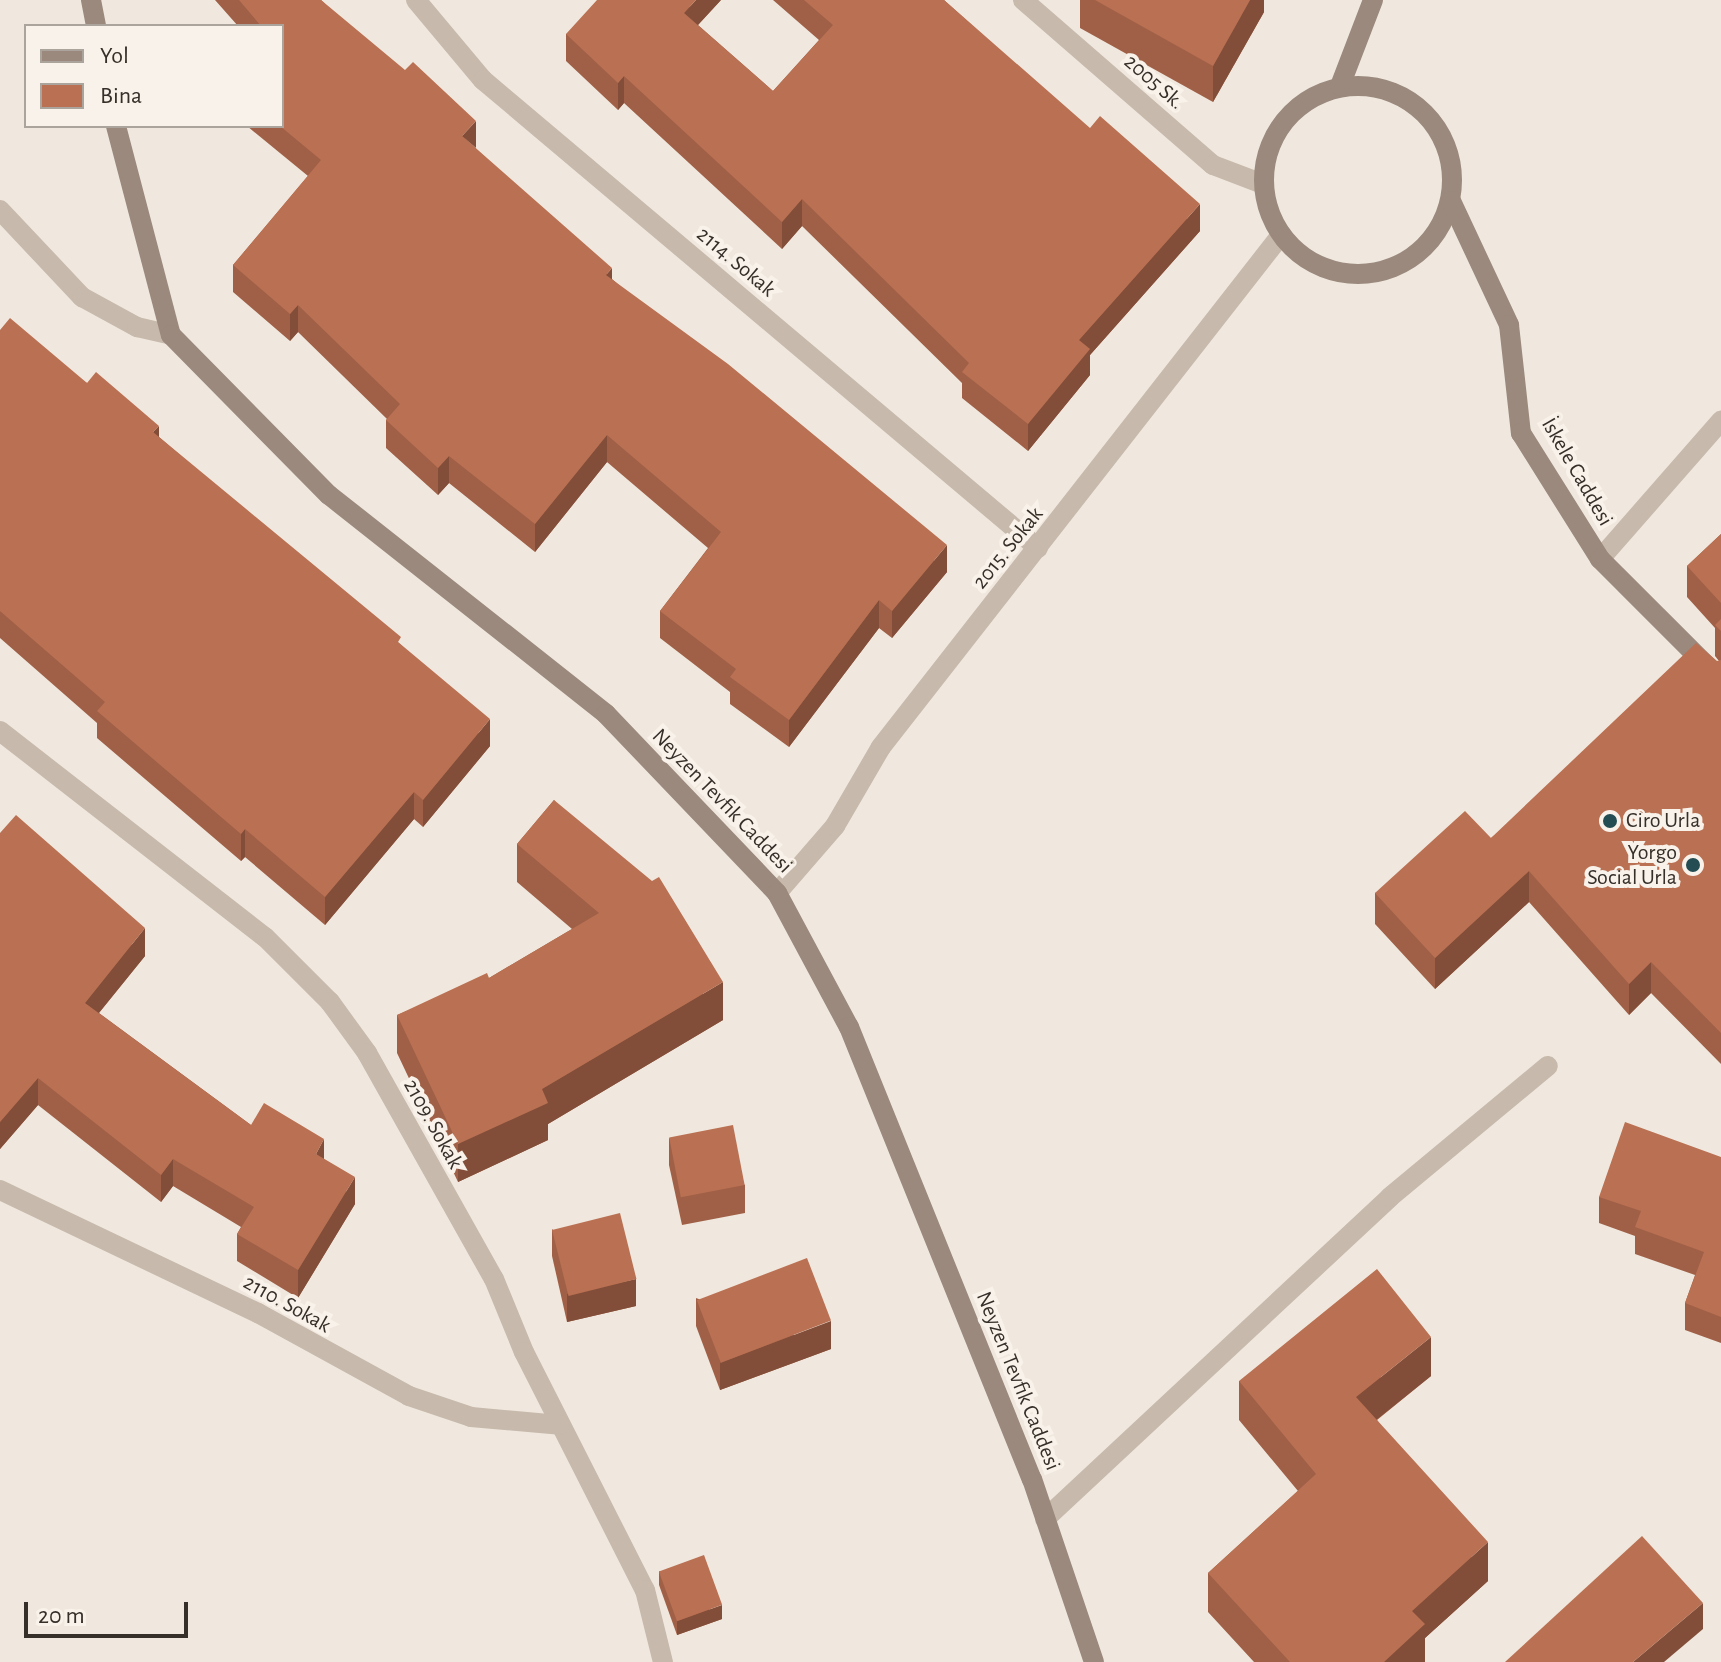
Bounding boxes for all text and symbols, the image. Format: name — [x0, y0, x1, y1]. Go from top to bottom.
legend — [24, 24, 284, 128]
text: Yol — [100, 44, 129, 68]
street label: 2005 Sk. — [1118, 49, 1190, 115]
text: Bina — [100, 84, 142, 108]
street label: 2114. Sokak — [691, 221, 781, 303]
street label: İskele Caddesi — [1535, 413, 1619, 531]
street label: 2015. Sokak — [967, 502, 1049, 594]
street label: Neyzen Tevfik Caddesi — [646, 723, 798, 879]
place label: Ciro Urla — [1626, 808, 1700, 834]
marker: Ciro Urla — [1601, 812, 1619, 830]
place label: Yorgo Social Urla — [1587, 839, 1677, 890]
marker: Yorgo Social Urla — [1684, 856, 1702, 874]
street label: 2109. Sokak — [398, 1074, 468, 1174]
street label: 2110. Sokak — [239, 1269, 335, 1339]
street label: Neyzen Tevfik Caddesi — [970, 1288, 1066, 1474]
scale bar — [28, 1586, 192, 1636]
text: 20 m — [38, 1604, 85, 1628]

